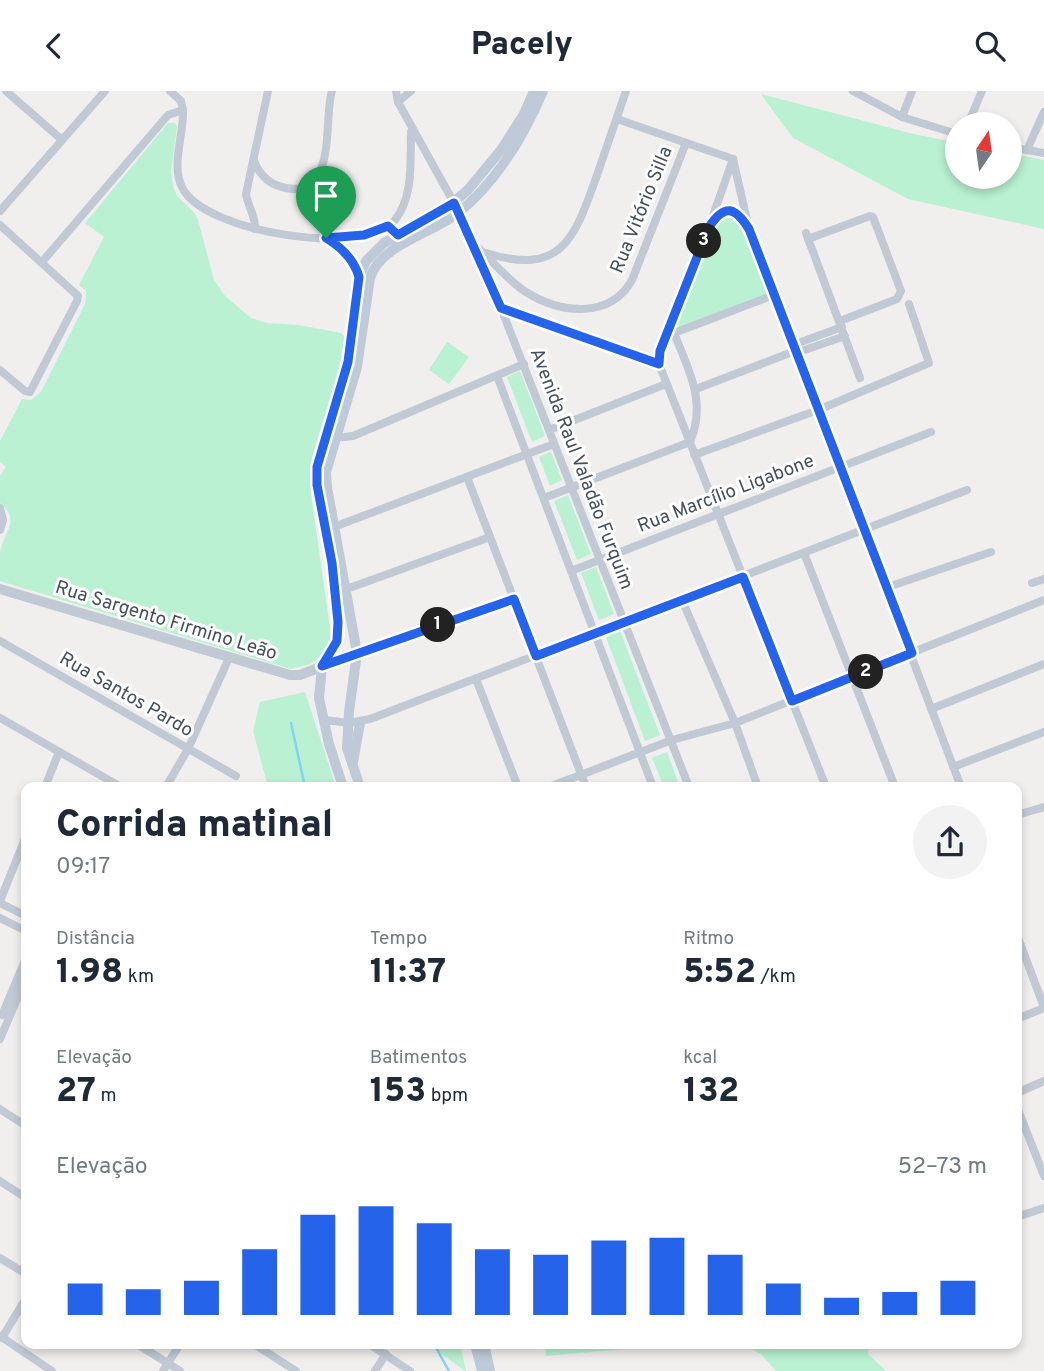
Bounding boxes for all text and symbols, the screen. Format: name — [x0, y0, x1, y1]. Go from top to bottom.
text: Pacely — [471, 26, 573, 66]
icon: back — [35, 27, 73, 65]
icon: search — [971, 27, 1009, 65]
north arrow — [945, 112, 1022, 189]
map controls — [945, 112, 1022, 189]
street label: Rua Vitório Silla — [606, 143, 678, 277]
pin — [296, 166, 356, 238]
icon: arrive — [307, 177, 345, 215]
pin: 3 — [686, 223, 722, 259]
text: 3 — [698, 228, 709, 252]
street label: Avenida Raul Valadão Furquim — [524, 345, 638, 593]
street label: Rua Marcílio Ligabone — [634, 449, 818, 539]
street label: Rua Sargento Firmino Leão — [52, 576, 280, 666]
pin: 1 — [420, 607, 456, 643]
text: 1 — [434, 612, 441, 636]
street label: Rua Santos Pardo — [55, 647, 197, 743]
pin: 2 — [848, 655, 884, 689]
text: 2 — [860, 659, 871, 683]
text: Corrida matinal — [56, 802, 333, 851]
button: share — [913, 805, 987, 879]
text: 09:17 — [56, 853, 110, 882]
text: Distância — [56, 927, 135, 951]
text: Tempo — [370, 927, 427, 951]
text: Ritmo — [683, 927, 734, 951]
text: 1.98 — [56, 951, 123, 995]
text: 11:37 — [370, 951, 446, 995]
text: 5:52 — [683, 951, 756, 995]
text: km — [123, 965, 154, 989]
text: /km — [756, 965, 796, 989]
text: Elevação — [56, 1046, 132, 1070]
text: Batimentos — [370, 1046, 467, 1070]
text: kcal — [683, 1046, 717, 1070]
text: 27 — [56, 1070, 96, 1114]
text: 153 — [370, 1070, 426, 1114]
text: 132 — [683, 1070, 739, 1114]
text: m — [96, 1084, 117, 1108]
text: bpm — [426, 1084, 468, 1108]
text: Elevação — [56, 1153, 148, 1182]
text: 52–73 m — [898, 1153, 987, 1182]

